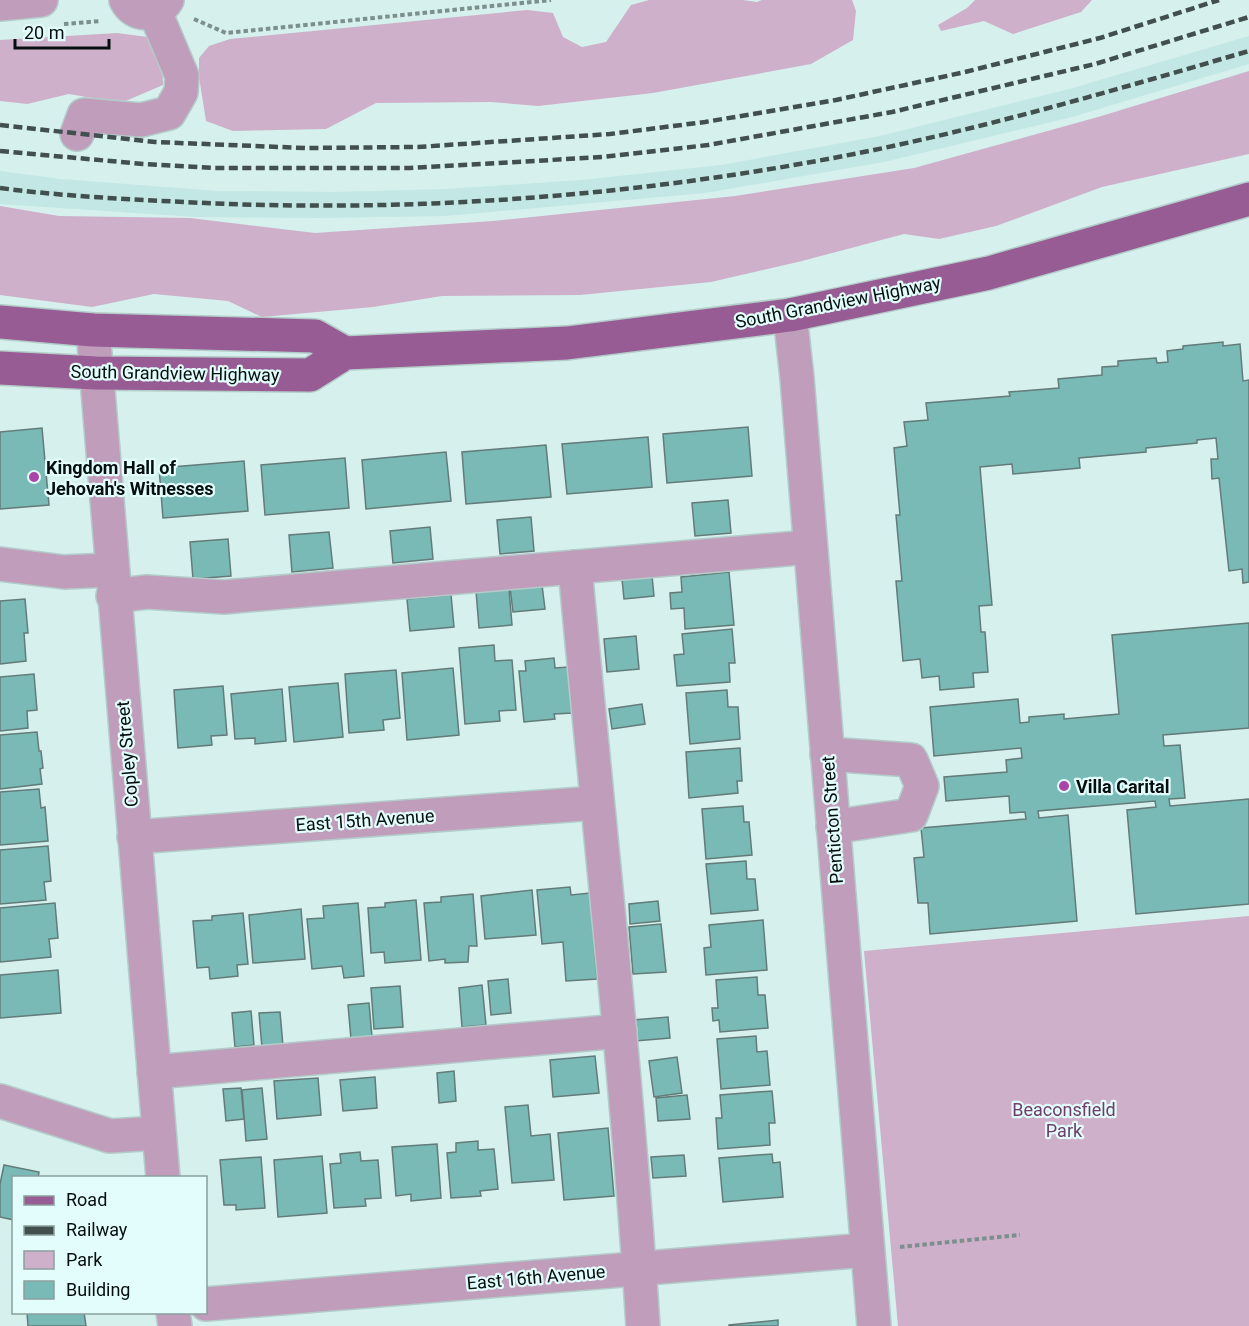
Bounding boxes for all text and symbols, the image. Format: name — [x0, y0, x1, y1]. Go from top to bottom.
scale bar — [15, 12, 110, 50]
text: 20 m — [24, 22, 64, 43]
street label: South Grandview Highway — [734, 272, 943, 332]
street label: South Grandview Highway — [71, 361, 280, 385]
place label: Kingdom Hall of Jehovah's Witnesses — [46, 457, 214, 499]
marker: Kingdom Hall of Jehovah's Witnesses — [27, 470, 41, 484]
street label: Copley Street — [112, 700, 142, 808]
street label: Penticton Street — [817, 755, 847, 885]
place label: Villa Carital — [1076, 776, 1169, 797]
marker: Villa Carital — [1057, 779, 1071, 793]
street label: East 15th Avenue — [295, 805, 435, 835]
park label: Beaconsfield Park — [1012, 1099, 1116, 1141]
legend — [12, 1176, 207, 1314]
text: Road — [66, 1189, 107, 1210]
text: Railway — [66, 1219, 128, 1240]
text: Park — [66, 1249, 103, 1270]
street label: East 16th Avenue — [466, 1260, 606, 1294]
text: Building — [66, 1279, 130, 1300]

